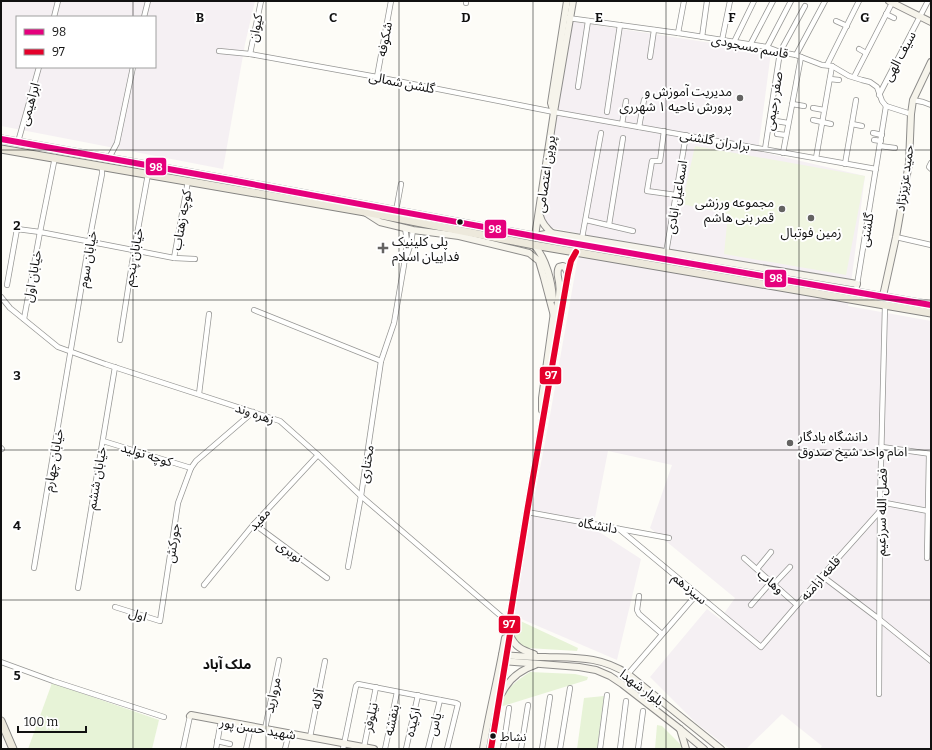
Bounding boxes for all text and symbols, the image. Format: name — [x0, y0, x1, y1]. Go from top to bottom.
text: B — [196, 10, 204, 25]
text: C — [329, 10, 337, 25]
text: D — [461, 10, 471, 25]
text: E — [595, 10, 603, 25]
text: F — [728, 10, 736, 25]
text: G — [860, 10, 870, 25]
street label: کیوان — [245, 12, 267, 44]
legend — [16, 16, 156, 68]
street label: شکوفه — [374, 20, 395, 58]
text: 98 — [52, 25, 66, 39]
street label: سیف الهی — [880, 29, 920, 84]
street label: قاسم مسجودی — [710, 32, 790, 64]
text: 97 — [52, 45, 65, 59]
street label: گلشن شمالی — [367, 69, 437, 97]
street label: صفر رحیمی — [761, 70, 787, 132]
street label: ابراهیمی — [16, 81, 44, 128]
place label: مدیریت آموزش و پرورش ناحیه ۱ شهرری — [619, 84, 732, 116]
marker: مدیریت آموزش و پرورش ناحیه ۱ شهرری — [735, 93, 745, 103]
street label: برادران گلشنی — [678, 127, 751, 155]
street label: پروین اعتصامی — [533, 134, 560, 214]
street label: حمید عزیزنژاد — [892, 143, 917, 212]
line badge: 98 — [145, 157, 167, 176]
street label: اسماعیل ابادی — [663, 159, 691, 235]
text: 98 — [149, 161, 163, 174]
street label: کوچه زهتاب — [169, 188, 196, 252]
place label: مجموعه ورزشی قمر بنی هاشم — [695, 195, 774, 228]
marker: مجموعه ورزشی قمر بنی هاشم — [777, 204, 787, 214]
street label: گلشنی — [856, 211, 878, 248]
marker: زمین فوتبال — [806, 213, 816, 223]
unlabelled marker — [455, 217, 465, 227]
text: 2 — [13, 218, 21, 233]
line badge: 98 — [484, 219, 507, 239]
text: 98 — [488, 223, 502, 236]
place label: زمین فوتبال — [780, 225, 842, 241]
street label: خیابان پنجم — [121, 226, 149, 288]
street label: خیابان سوم — [75, 229, 102, 289]
place label: پلی کلینیک فداییان اسلام — [392, 234, 459, 266]
marker: پلی کلینیک فداییان اسلام — [377, 242, 389, 254]
street label: خیابان اول — [21, 248, 46, 304]
line badge: 98 — [764, 269, 787, 288]
text: 98 — [769, 272, 783, 285]
line badge: 97 — [539, 366, 562, 385]
text: 3 — [13, 368, 21, 383]
text: 97 — [545, 369, 557, 382]
street label: زهره وند — [233, 400, 276, 427]
street label: خیابان چهارم — [41, 427, 68, 493]
place label: دانشگاه یادگار امام واحد شیخ صدوق — [797, 429, 907, 462]
marker: دانشگاه یادگار امام واحد شیخ صدوق — [785, 438, 795, 448]
street label: کوچه تولید — [119, 440, 175, 472]
street label: مختاری — [356, 444, 378, 484]
street label: خیابان ششم — [84, 445, 112, 511]
street label: فضل الله سرزعیم — [873, 468, 893, 556]
street label: مفید — [245, 505, 273, 534]
street label: دانشگاه — [577, 515, 619, 536]
text: 4 — [13, 518, 21, 533]
street label: جورکش — [162, 522, 184, 564]
street label: نوبری — [273, 537, 306, 567]
street label: قلعه ارامنه — [797, 553, 844, 603]
street label: وهاب — [754, 566, 787, 597]
street label: سیزدهم — [667, 570, 710, 610]
street label: اول — [127, 605, 149, 625]
line badge: 97 — [498, 615, 521, 634]
text: 97 — [503, 618, 515, 631]
district label: ملک آباد — [203, 656, 251, 673]
street label: بلوار شهدا — [616, 666, 666, 709]
text: 5 — [13, 668, 21, 683]
street label: مروارید — [261, 676, 284, 714]
street label: آلاله — [308, 687, 327, 711]
street label: نیلوفر — [360, 701, 381, 734]
street label: بنفشه — [381, 703, 402, 737]
street label: ارکیده — [402, 706, 423, 738]
scale bar — [18, 708, 86, 734]
street label: یاس — [424, 711, 446, 738]
street label: شهید حسن پور — [217, 714, 297, 745]
text: 100 m — [24, 715, 59, 729]
place label: نشاط — [500, 730, 526, 744]
marker: نشاط — [488, 731, 498, 741]

